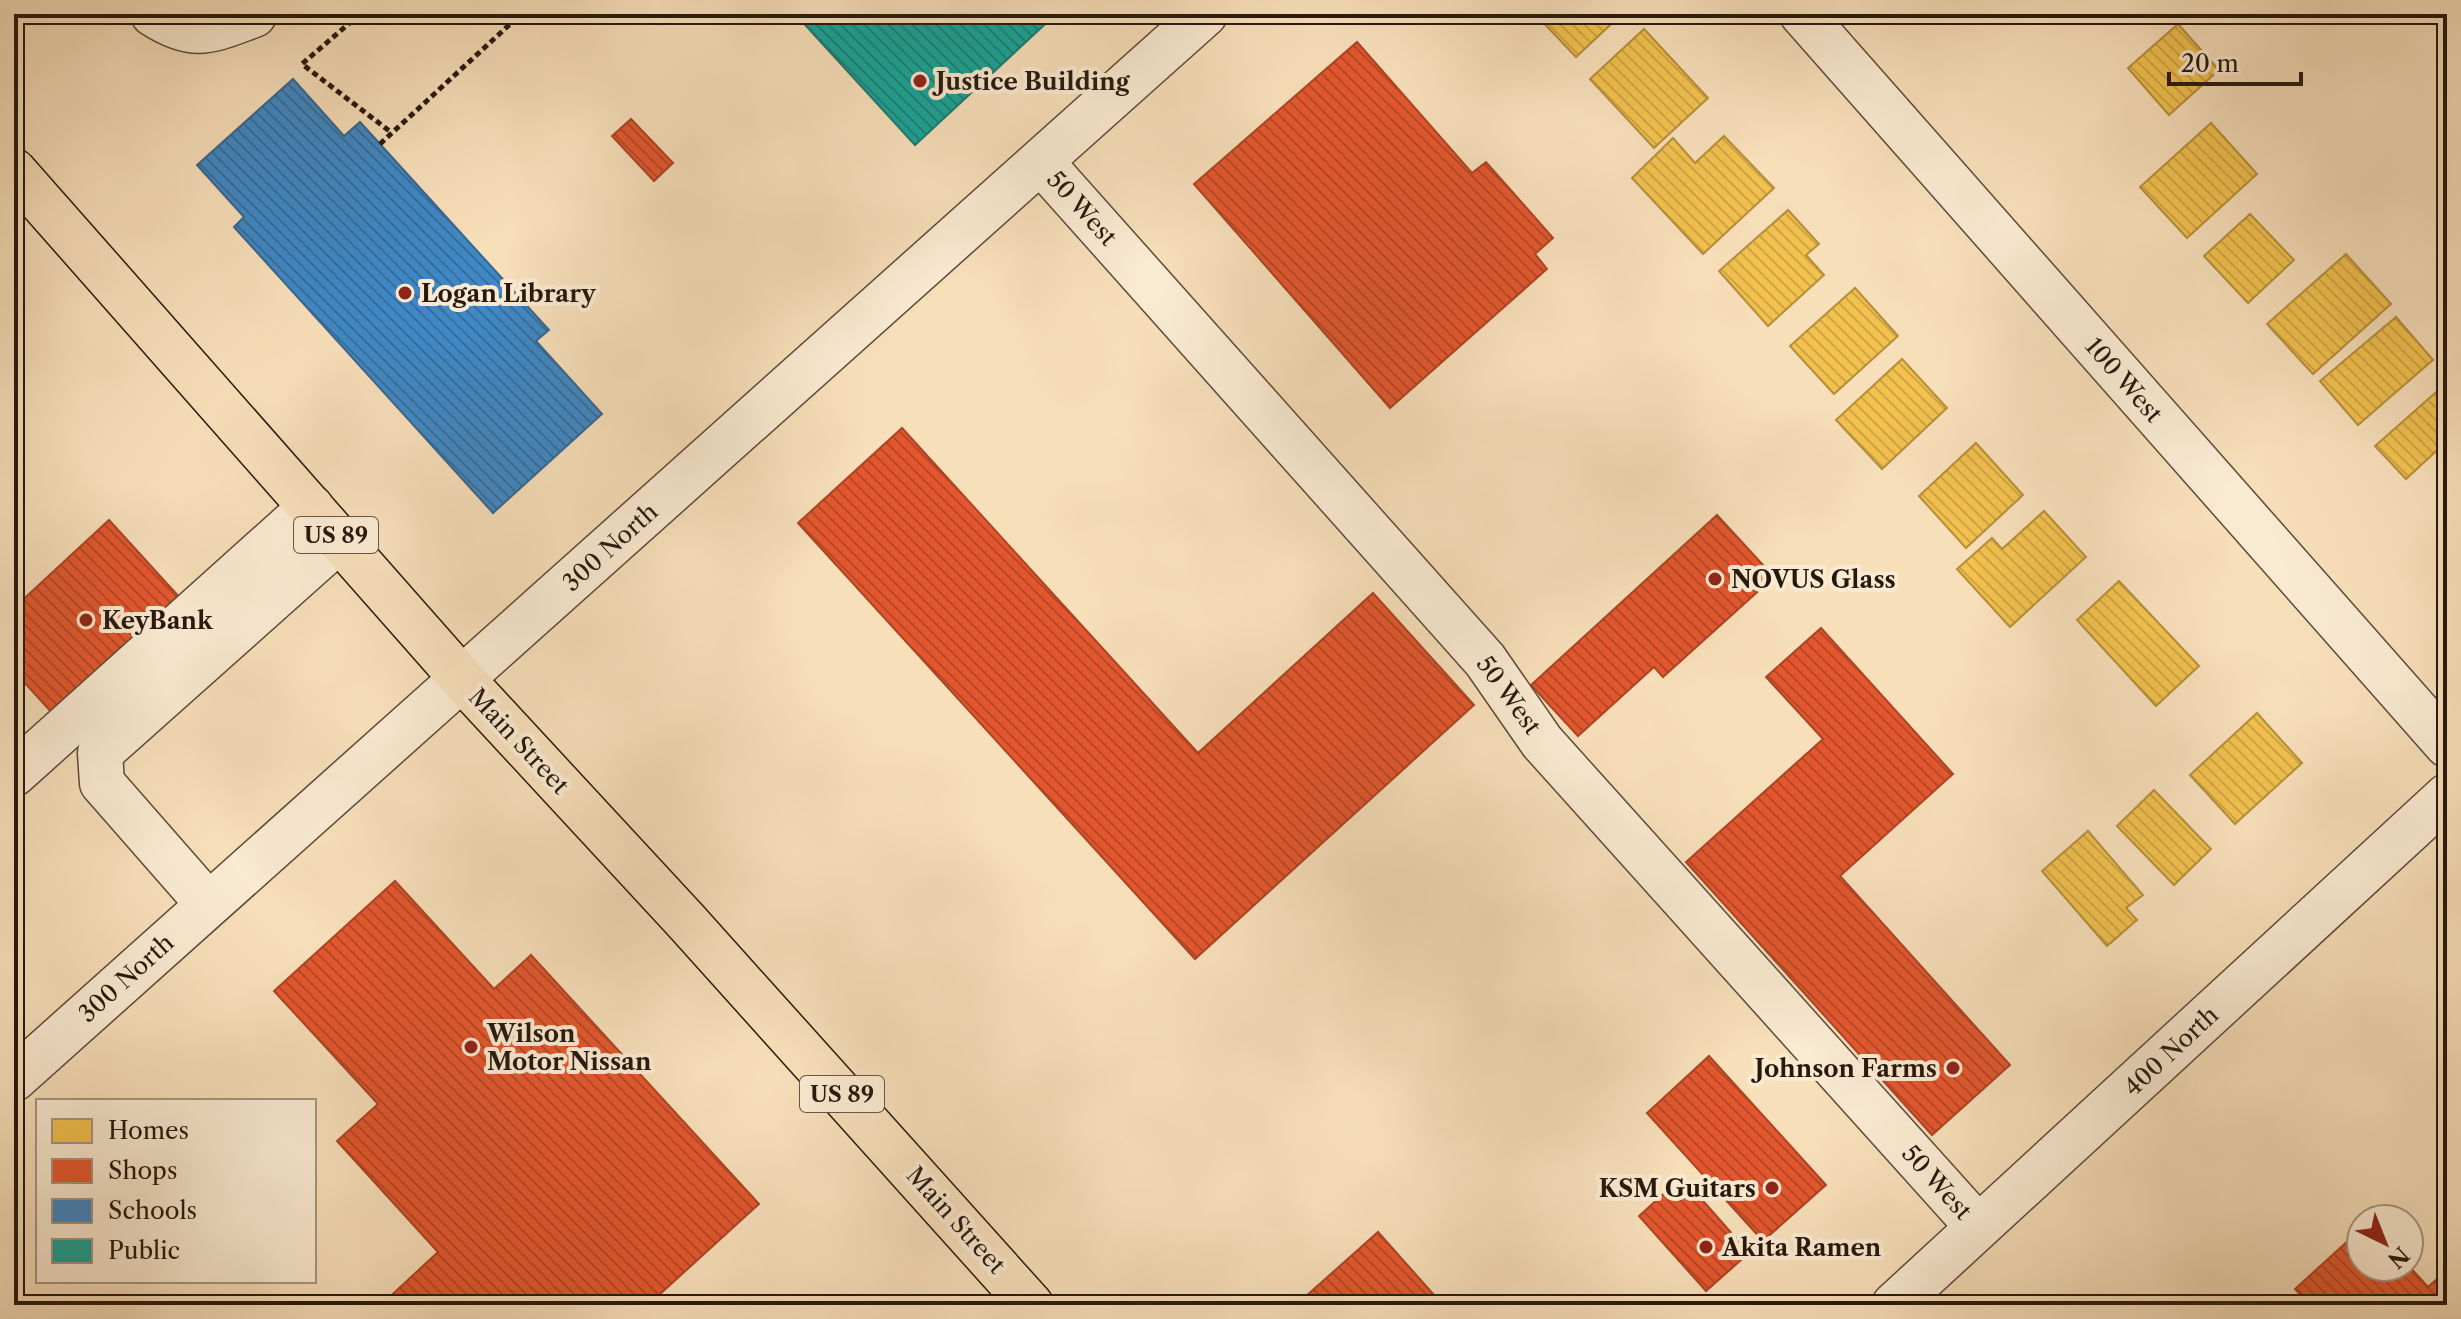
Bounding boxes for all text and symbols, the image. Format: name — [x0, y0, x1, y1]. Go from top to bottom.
scale bar — [2169, 36, 2301, 86]
text: 20 m — [2181, 49, 2239, 78]
place label: Justice Building — [932, 67, 1131, 96]
marker: Justice Building — [911, 72, 929, 90]
street label: 50 West — [1041, 165, 1123, 252]
place label: Logan Library — [421, 279, 597, 308]
marker: Logan Library — [396, 284, 414, 302]
street label: 100 West — [2079, 332, 2169, 429]
street label: 300 North — [557, 497, 663, 597]
road number: US 89 — [294, 517, 378, 553]
place label: NOVUS Glass — [1731, 565, 1896, 594]
marker: NOVUS Glass — [1706, 570, 1724, 588]
place label: KeyBank — [102, 606, 214, 635]
marker: KeyBank — [77, 611, 95, 629]
street label: 50 West — [1471, 650, 1548, 740]
street label: Main Street — [463, 682, 575, 800]
street label: 300 North — [73, 928, 179, 1028]
street label: 400 North — [2118, 1000, 2224, 1102]
place label: Wilson Motor Nissan — [486, 1019, 652, 1076]
marker: Wilson Motor Nissan — [462, 1038, 480, 1056]
place label: Johnson Farms — [1751, 1054, 1937, 1083]
marker: Johnson Farms — [1944, 1059, 1962, 1077]
road number: US 89 — [800, 1076, 884, 1112]
legend — [36, 1099, 316, 1283]
text: Homes — [108, 1116, 189, 1145]
street label: 50 West — [1896, 1139, 1978, 1226]
text: Shops — [108, 1156, 177, 1185]
street label: Main Street — [901, 1161, 1012, 1280]
place label: KSM Guitars — [1599, 1174, 1756, 1203]
marker: KSM Guitars — [1763, 1179, 1781, 1197]
text: Schools — [108, 1196, 197, 1225]
north arrow — [2345, 1203, 2425, 1283]
place label: Akita Ramen — [1721, 1233, 1882, 1262]
text: Public — [108, 1236, 180, 1265]
marker: Akita Ramen — [1697, 1238, 1715, 1256]
text: N — [2382, 1241, 2414, 1274]

